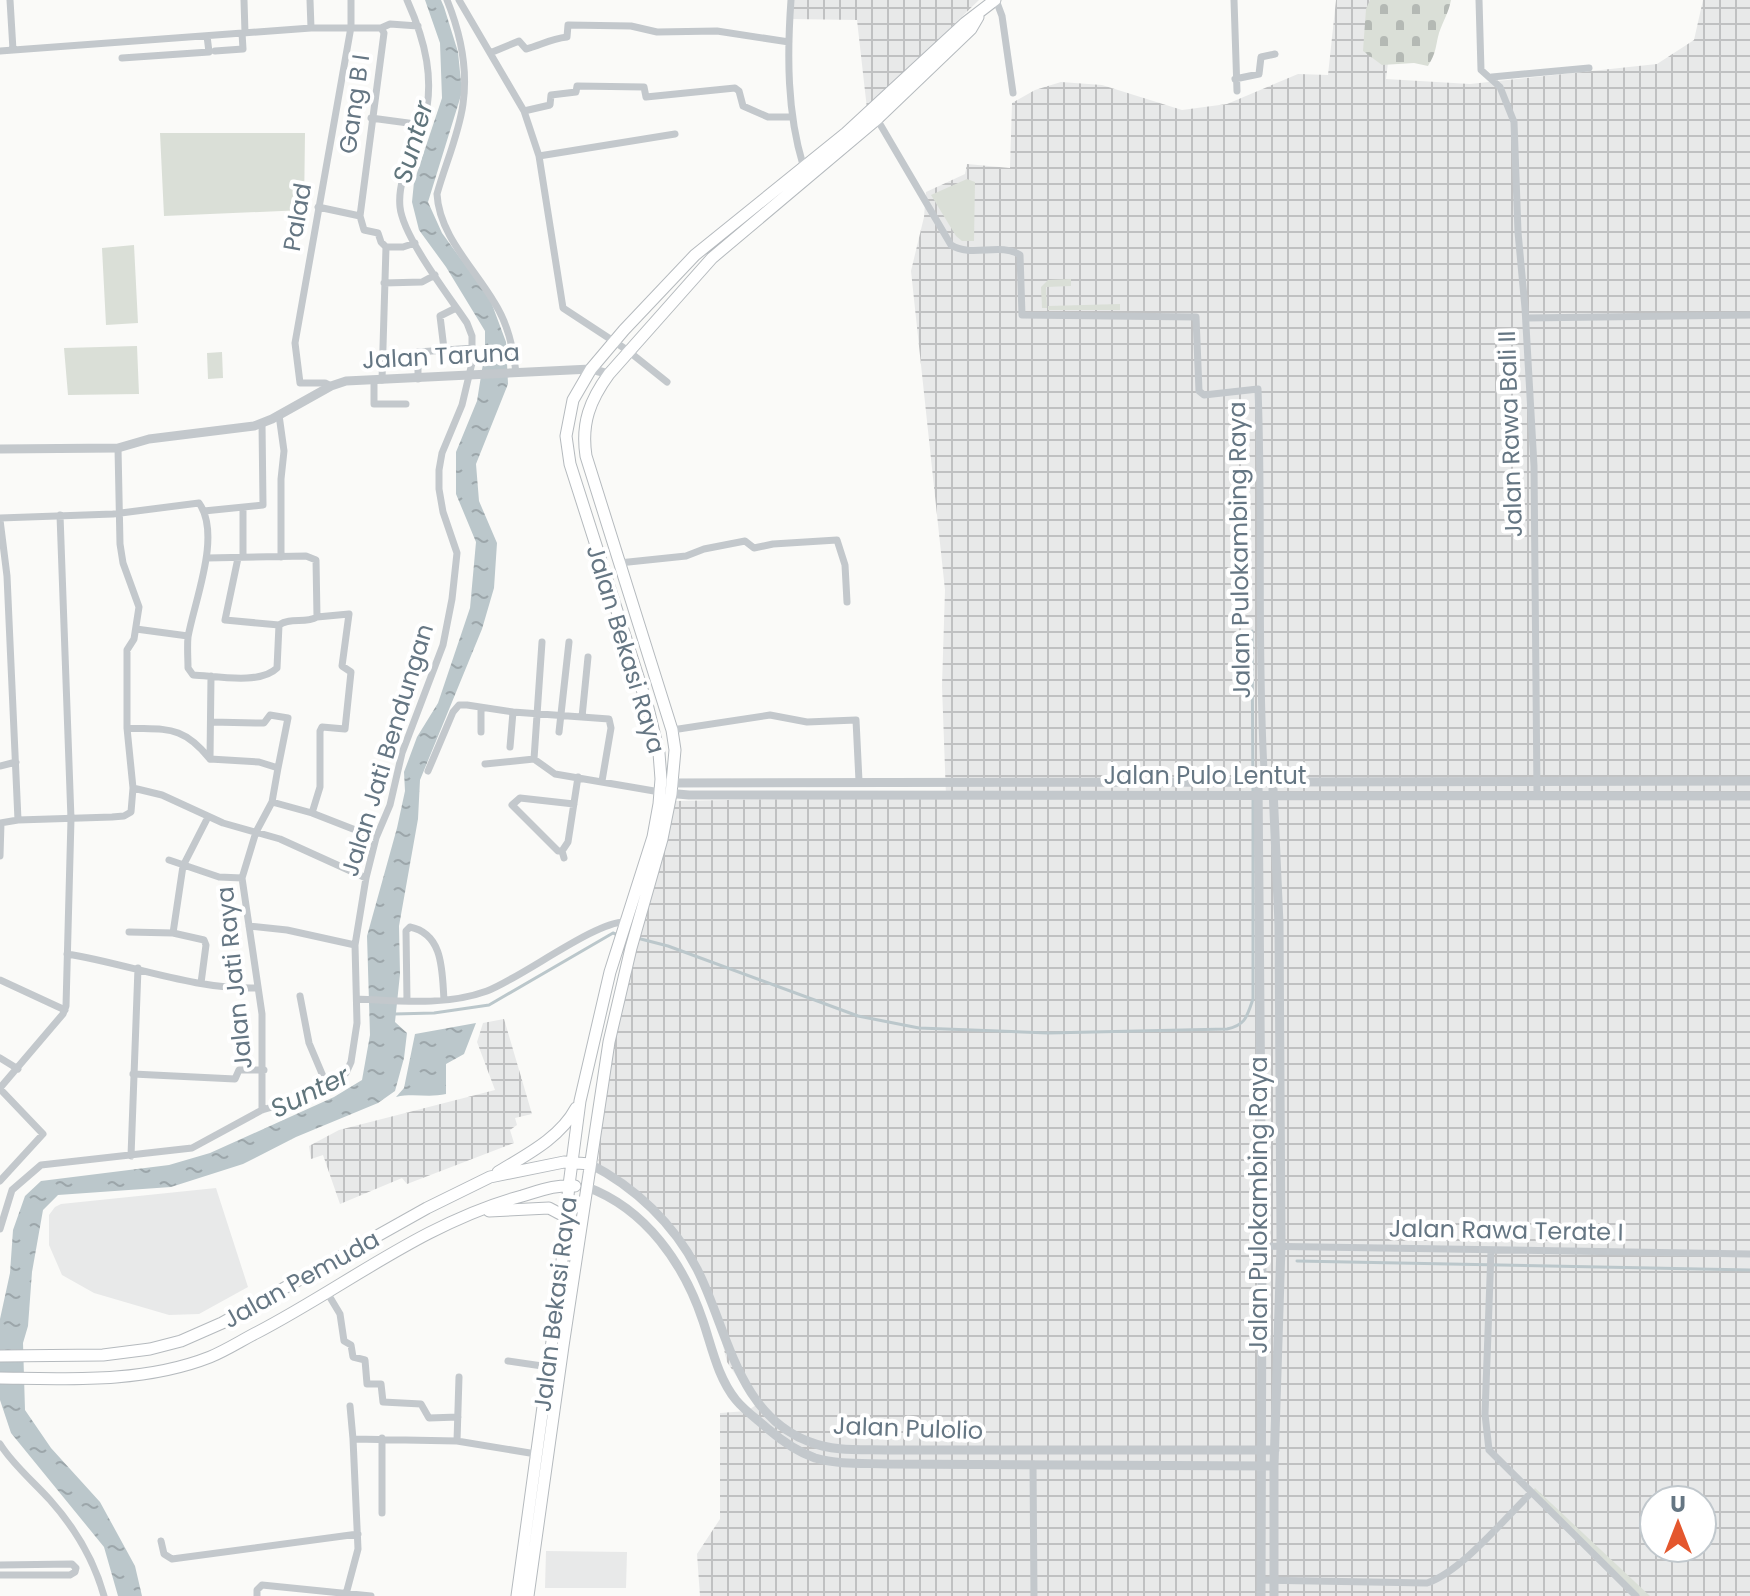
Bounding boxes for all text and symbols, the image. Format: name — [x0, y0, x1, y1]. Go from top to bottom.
street label: Gang B I — [331, 52, 377, 156]
water label: Sunter — [384, 96, 442, 187]
street label: Palad — [275, 180, 319, 254]
street label: Jalan Rawa Bali II — [1490, 330, 1530, 538]
street label: Jalan Taruna — [361, 335, 521, 377]
street label: Jalan Pulokambing Raya — [1220, 401, 1258, 699]
street label: Jalan Bekasi Raya — [579, 541, 673, 757]
street label: Jalan Jati Bendungan — [333, 620, 441, 880]
street label: Jalan Pulo Lentut — [1103, 759, 1307, 792]
street label: Jalan Jati Raya — [208, 885, 260, 1071]
street label: Jalan Pulokambing Raya — [1242, 1056, 1275, 1354]
water label: Sunter — [264, 1057, 357, 1127]
street label: Jalan Bekasi Raya — [525, 1195, 585, 1413]
street label: Jalan Rawa Terate I — [1388, 1211, 1624, 1249]
street label: Jalan Pemuda — [217, 1222, 385, 1336]
street label: Jalan Pulolio — [832, 1409, 984, 1447]
north arrow — [1638, 1484, 1718, 1564]
text: U — [1670, 1489, 1686, 1520]

